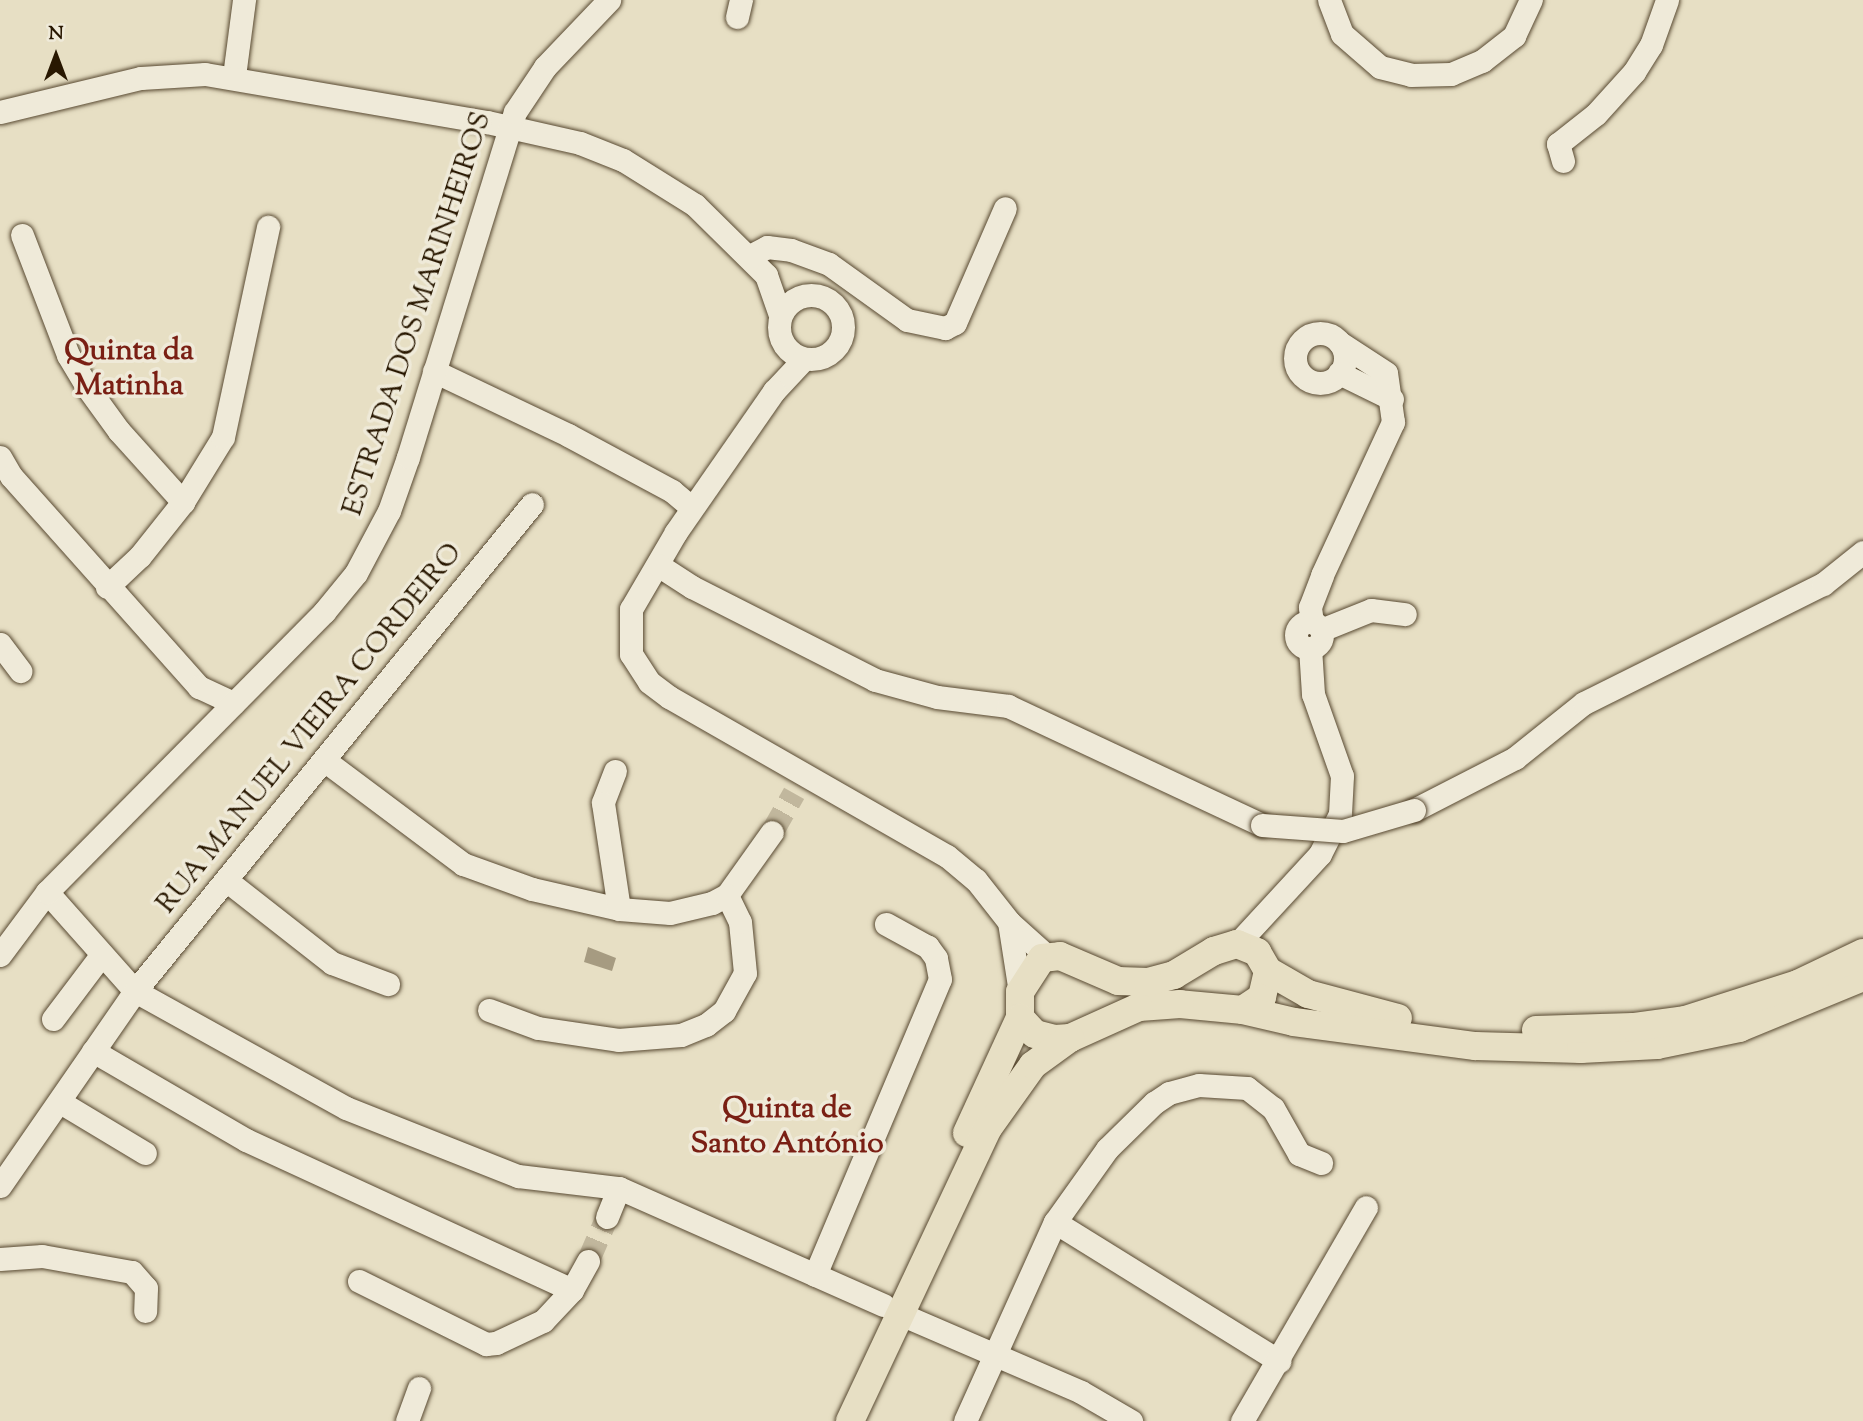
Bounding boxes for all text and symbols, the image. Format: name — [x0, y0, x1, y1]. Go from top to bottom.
north arrow — [21, 21, 91, 91]
text: N — [48, 21, 64, 48]
street label: ESTRADA DOS MARINHEIROS — [337, 108, 499, 520]
district label: Quinta da Matinha — [64, 334, 194, 404]
street label: RUA MANUEL VIEIRA CORDEIRO — [150, 537, 470, 921]
district label: Quinta de Santo António — [690, 1092, 884, 1162]

